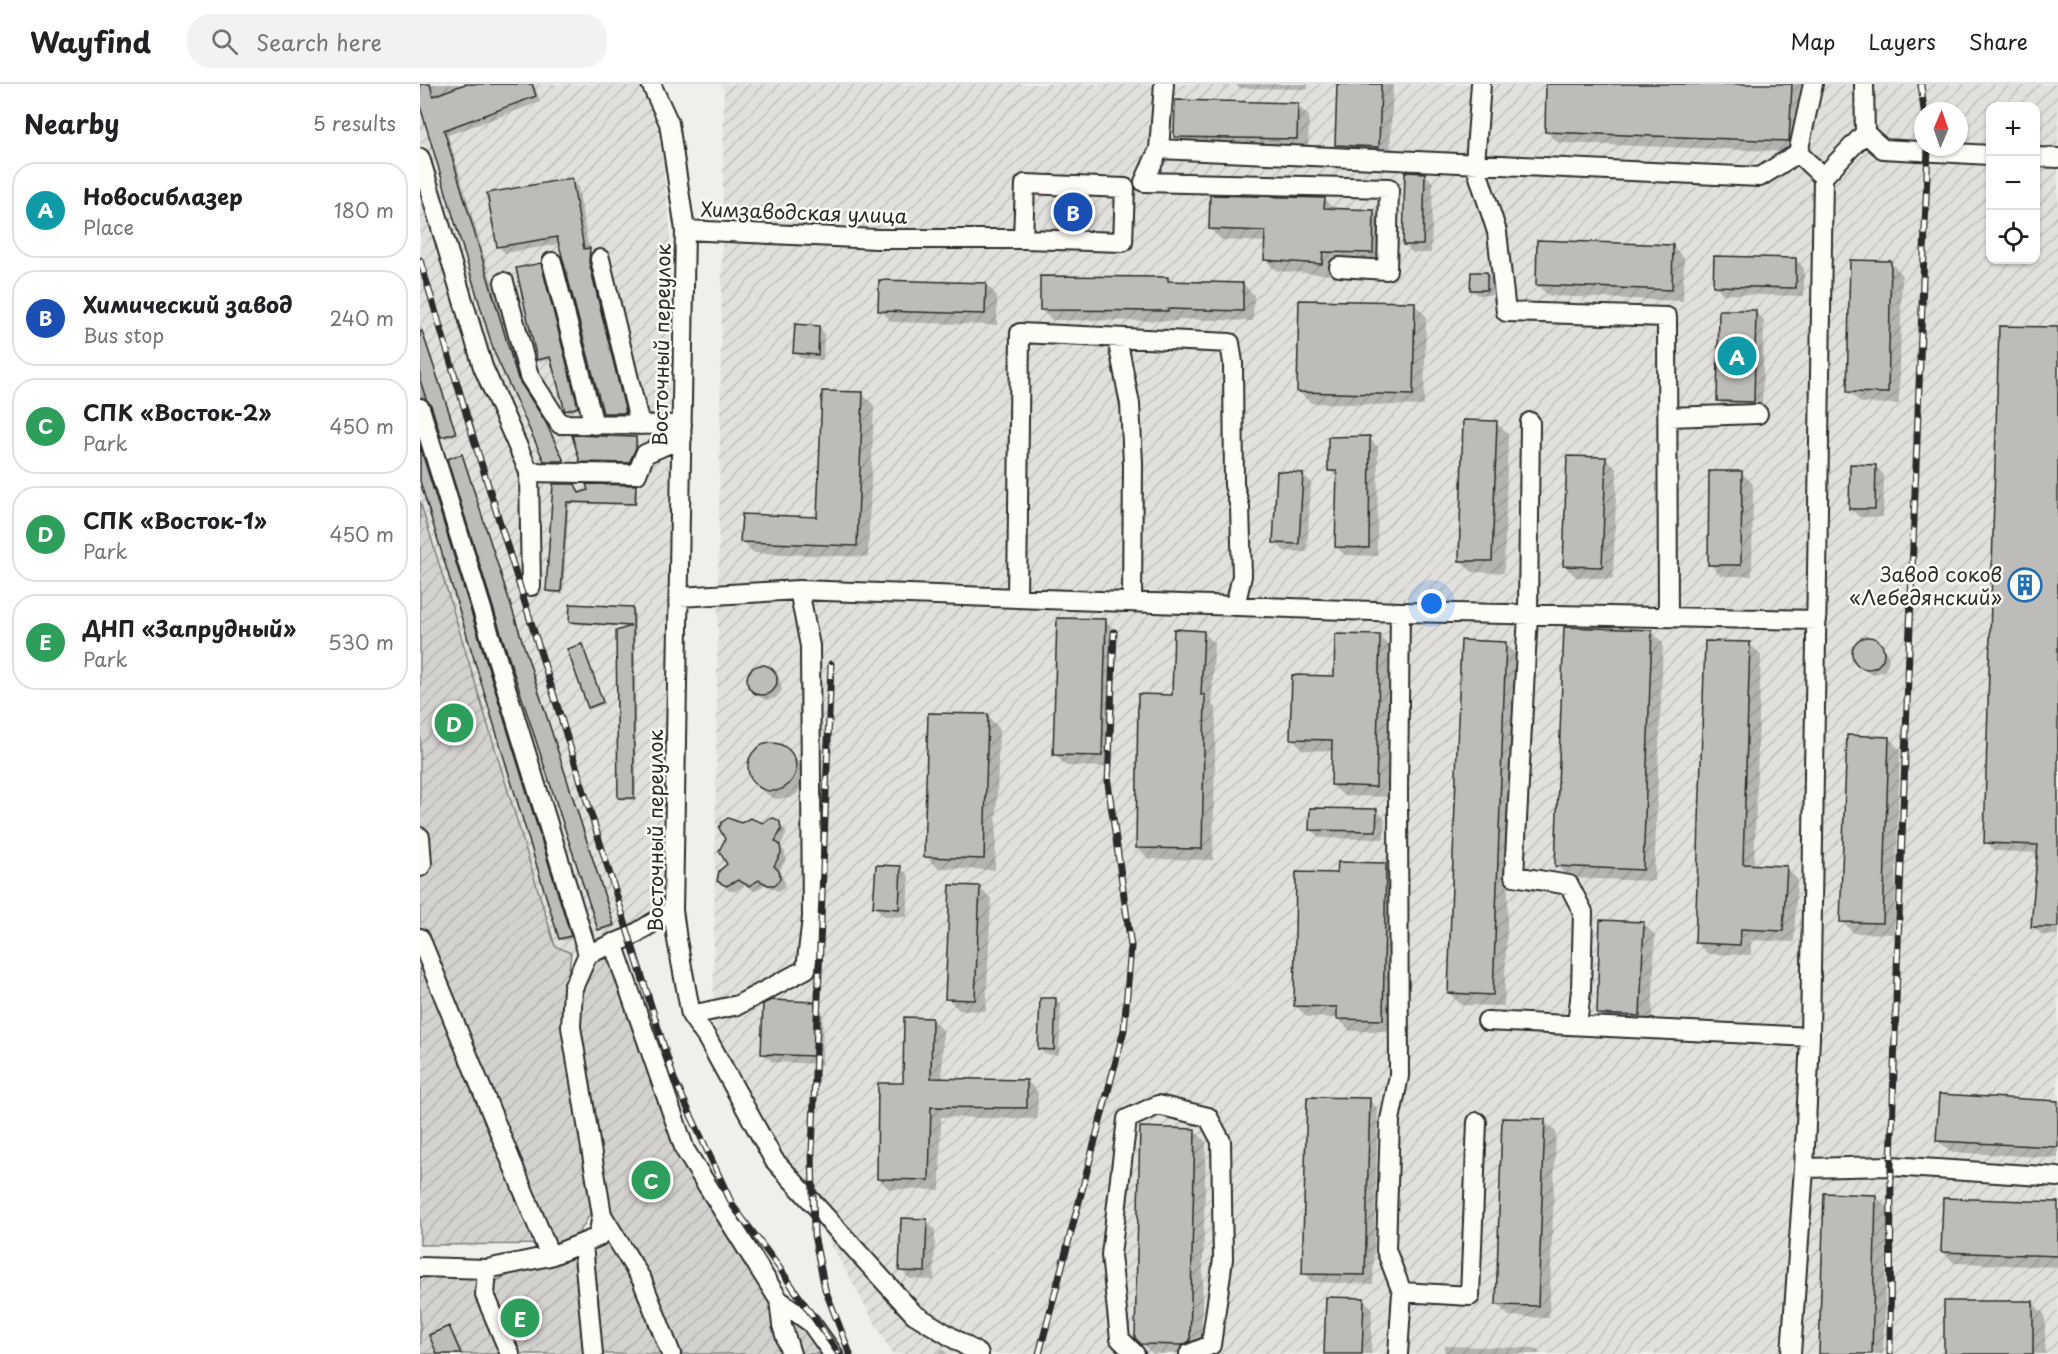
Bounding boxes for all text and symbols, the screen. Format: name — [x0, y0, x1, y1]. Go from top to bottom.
search box — [187, 14, 607, 68]
text: Wayfind — [30, 20, 151, 63]
icon: search — [208, 25, 241, 58]
text: Search here — [256, 25, 382, 58]
text: Map — [1791, 25, 1835, 57]
text: Layers — [1868, 25, 1936, 57]
text: Share — [1969, 25, 2028, 57]
north arrow — [1914, 102, 1968, 156]
map controls — [1986, 102, 2040, 264]
button: + — [1986, 102, 2040, 156]
text: Nearby — [24, 104, 119, 143]
text: 5 results — [313, 108, 396, 138]
button: − — [1986, 156, 2040, 210]
text: Новосиблазер — [83, 179, 243, 212]
pin: B — [1054, 190, 1092, 234]
street label: Химзаводская улица — [700, 193, 908, 231]
text: A — [38, 195, 53, 225]
text: 180 m — [334, 195, 394, 225]
button: locate — [1986, 210, 2040, 264]
text: Place — [83, 212, 134, 242]
street label: Восточный переулок — [644, 243, 678, 447]
text: Химический завод — [83, 287, 292, 320]
text: B — [39, 303, 52, 333]
text: 240 m — [329, 303, 394, 333]
text: Bus stop — [83, 320, 164, 350]
pin: A — [1718, 334, 1756, 378]
text: СПК «Восток-2» — [83, 395, 271, 428]
text: C — [38, 411, 53, 441]
text: 450 m — [329, 411, 394, 441]
text: Park — [83, 428, 128, 458]
text: СПК «Восток-1» — [83, 503, 267, 536]
text: D — [38, 519, 53, 549]
text: 450 m — [329, 519, 394, 549]
text: Park — [83, 536, 128, 566]
place label: Завод соков «Лебедянский» — [1849, 559, 2002, 612]
building icon: Завод соков «Лебедянский» — [2007, 567, 2043, 603]
your location — [1417, 589, 1446, 618]
text: ДНП «Запрудный» — [83, 611, 296, 644]
text: E — [39, 627, 52, 657]
text: 530 m — [328, 627, 394, 657]
text: Park — [83, 644, 128, 674]
pin: D — [435, 700, 474, 746]
street label: Восточный переулок — [640, 730, 670, 932]
pin: C — [632, 1158, 670, 1202]
pin: E — [500, 1296, 540, 1340]

